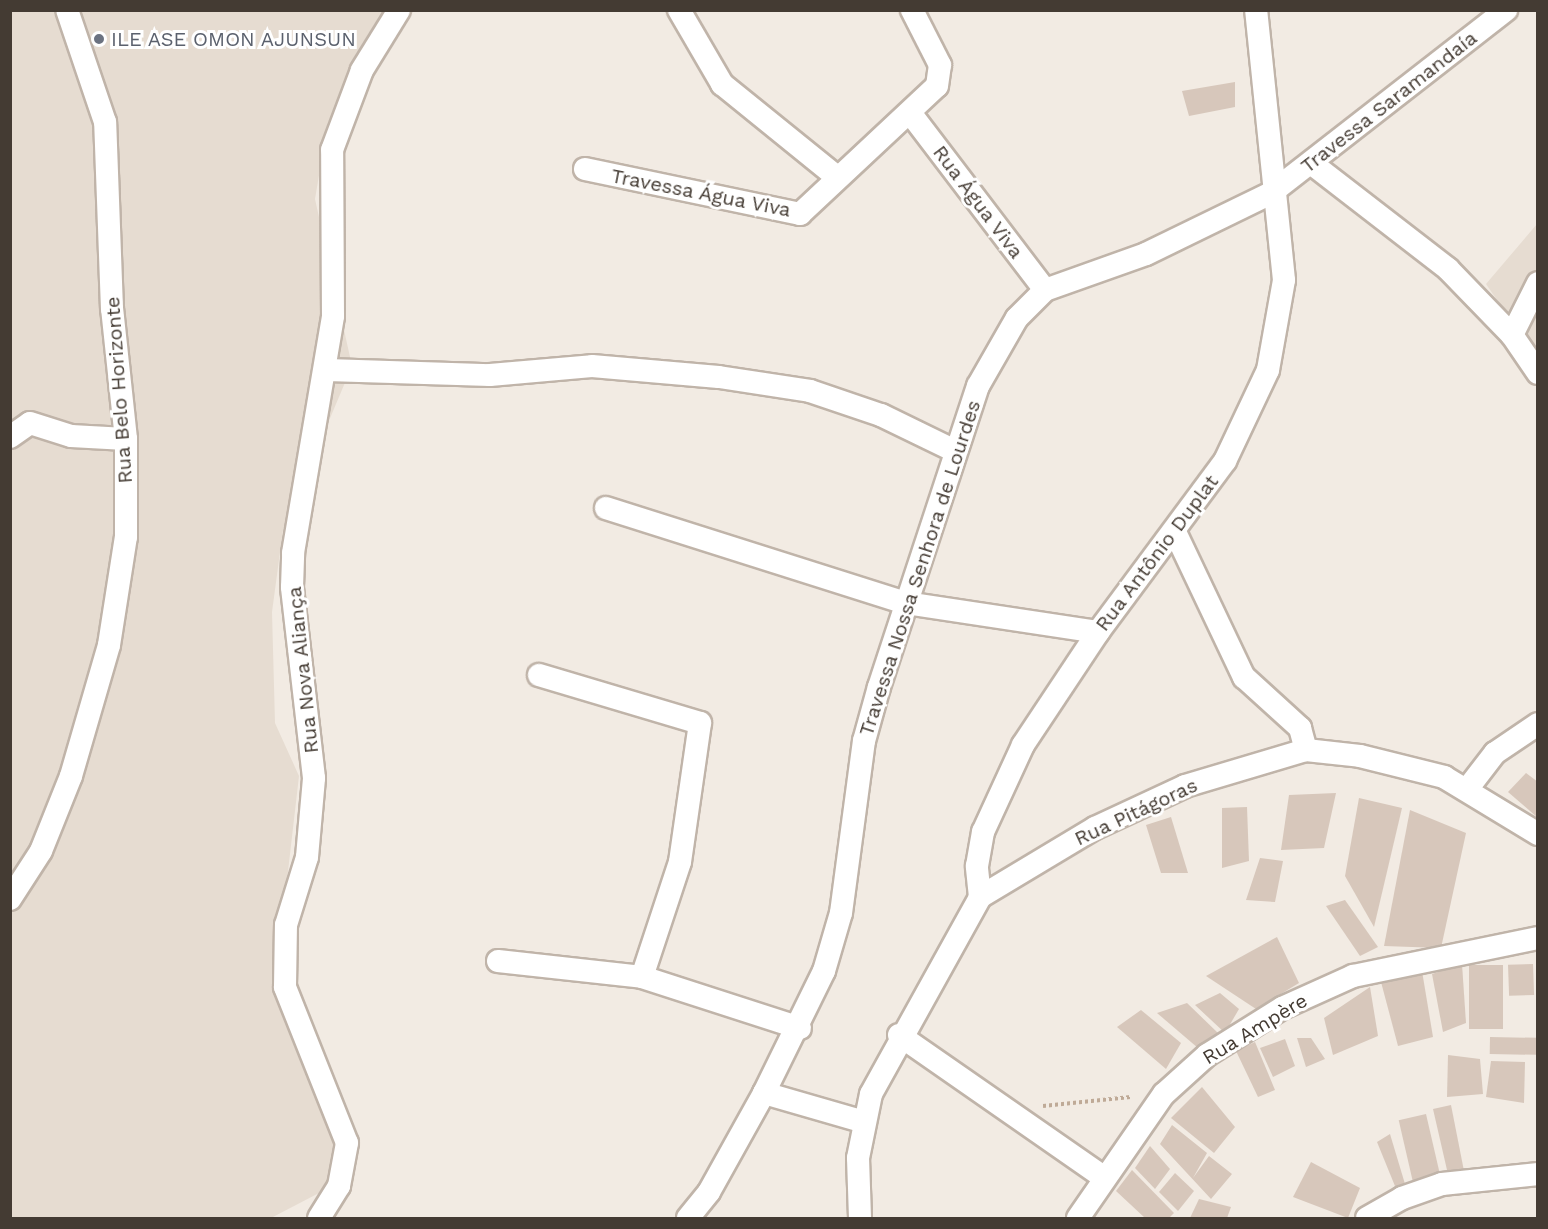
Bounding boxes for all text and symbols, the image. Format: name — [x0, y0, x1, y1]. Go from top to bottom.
street label: Travessa Saramandaía — [1296, 26, 1482, 178]
place label: ILE ASE OMON AJUNSUN — [111, 27, 357, 51]
marker: ILE ASE OMON AJUNSUN — [92, 32, 106, 46]
street label: Rua Água Viva — [927, 140, 1029, 264]
street label: Travessa Água Viva — [608, 164, 794, 222]
street label: Rua Belo Horizonte — [100, 296, 138, 484]
street label: Travessa Nossa Senhora de Lourdes — [854, 396, 986, 740]
street label: Rua Antônio Duplat — [1090, 470, 1224, 636]
street label: Rua Nova Aliança — [282, 585, 324, 755]
street label: Rua Pitágoras — [1071, 773, 1201, 851]
street label: Rua Ampère — [1198, 988, 1312, 1070]

